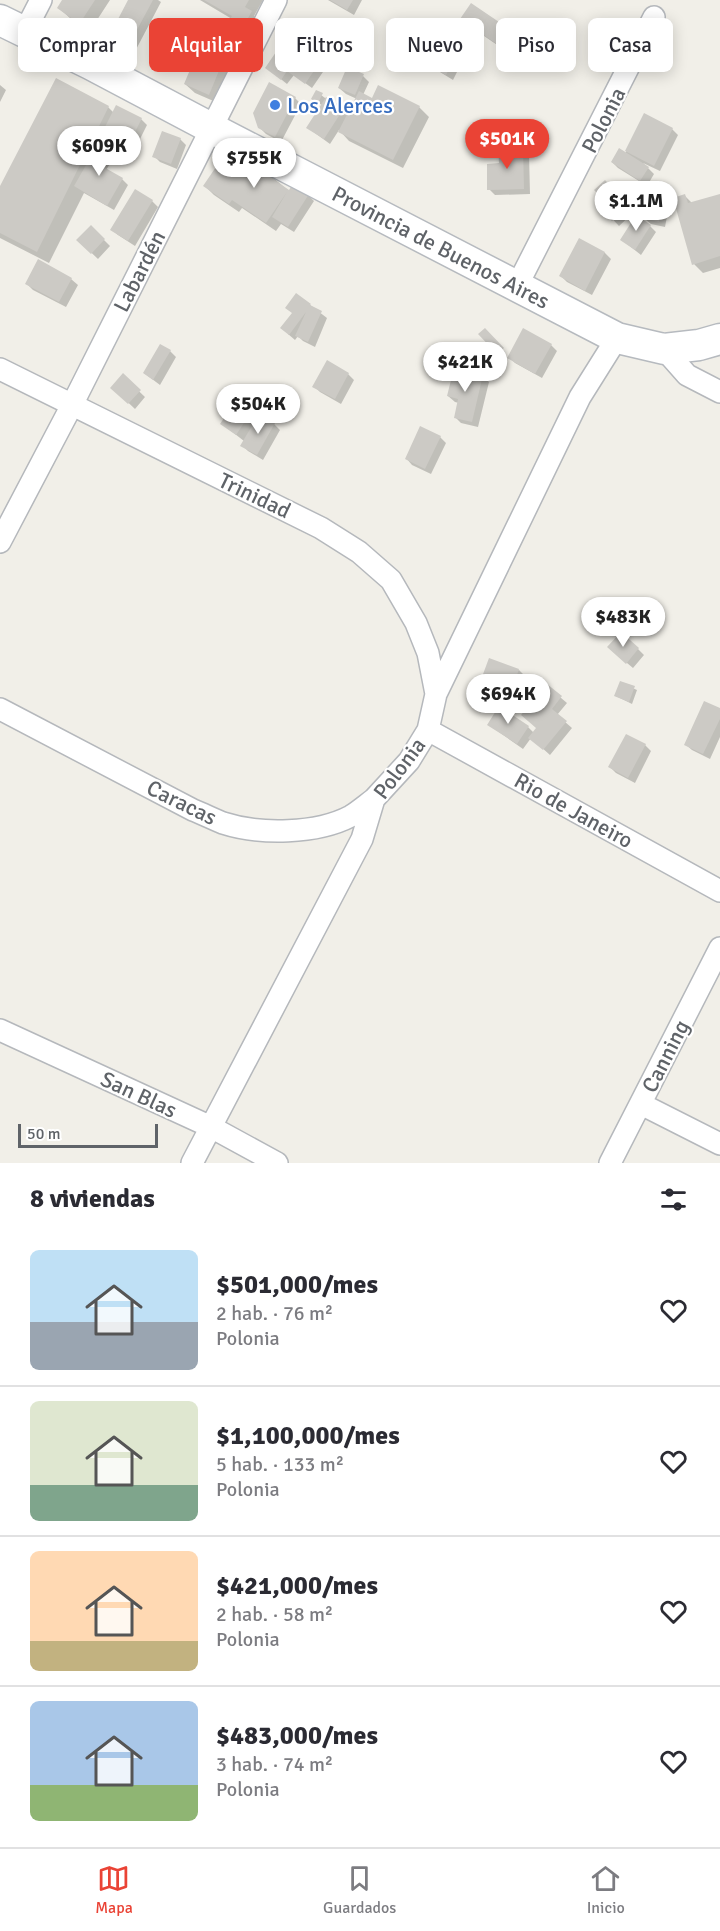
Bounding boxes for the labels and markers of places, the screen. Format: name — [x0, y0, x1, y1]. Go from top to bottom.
place label: Los Alerces — [287, 92, 393, 119]
marker: Los Alerces — [268, 98, 282, 112]
pin: $501K — [465, 119, 549, 170]
pin: $609K — [57, 126, 141, 177]
pin: $755K — [212, 138, 296, 189]
pin: $1.1M — [594, 181, 678, 232]
pin: $421K — [423, 342, 507, 393]
pin: $504K — [216, 384, 300, 435]
pin: $483K — [581, 597, 665, 648]
pin: $694K — [466, 674, 550, 725]

